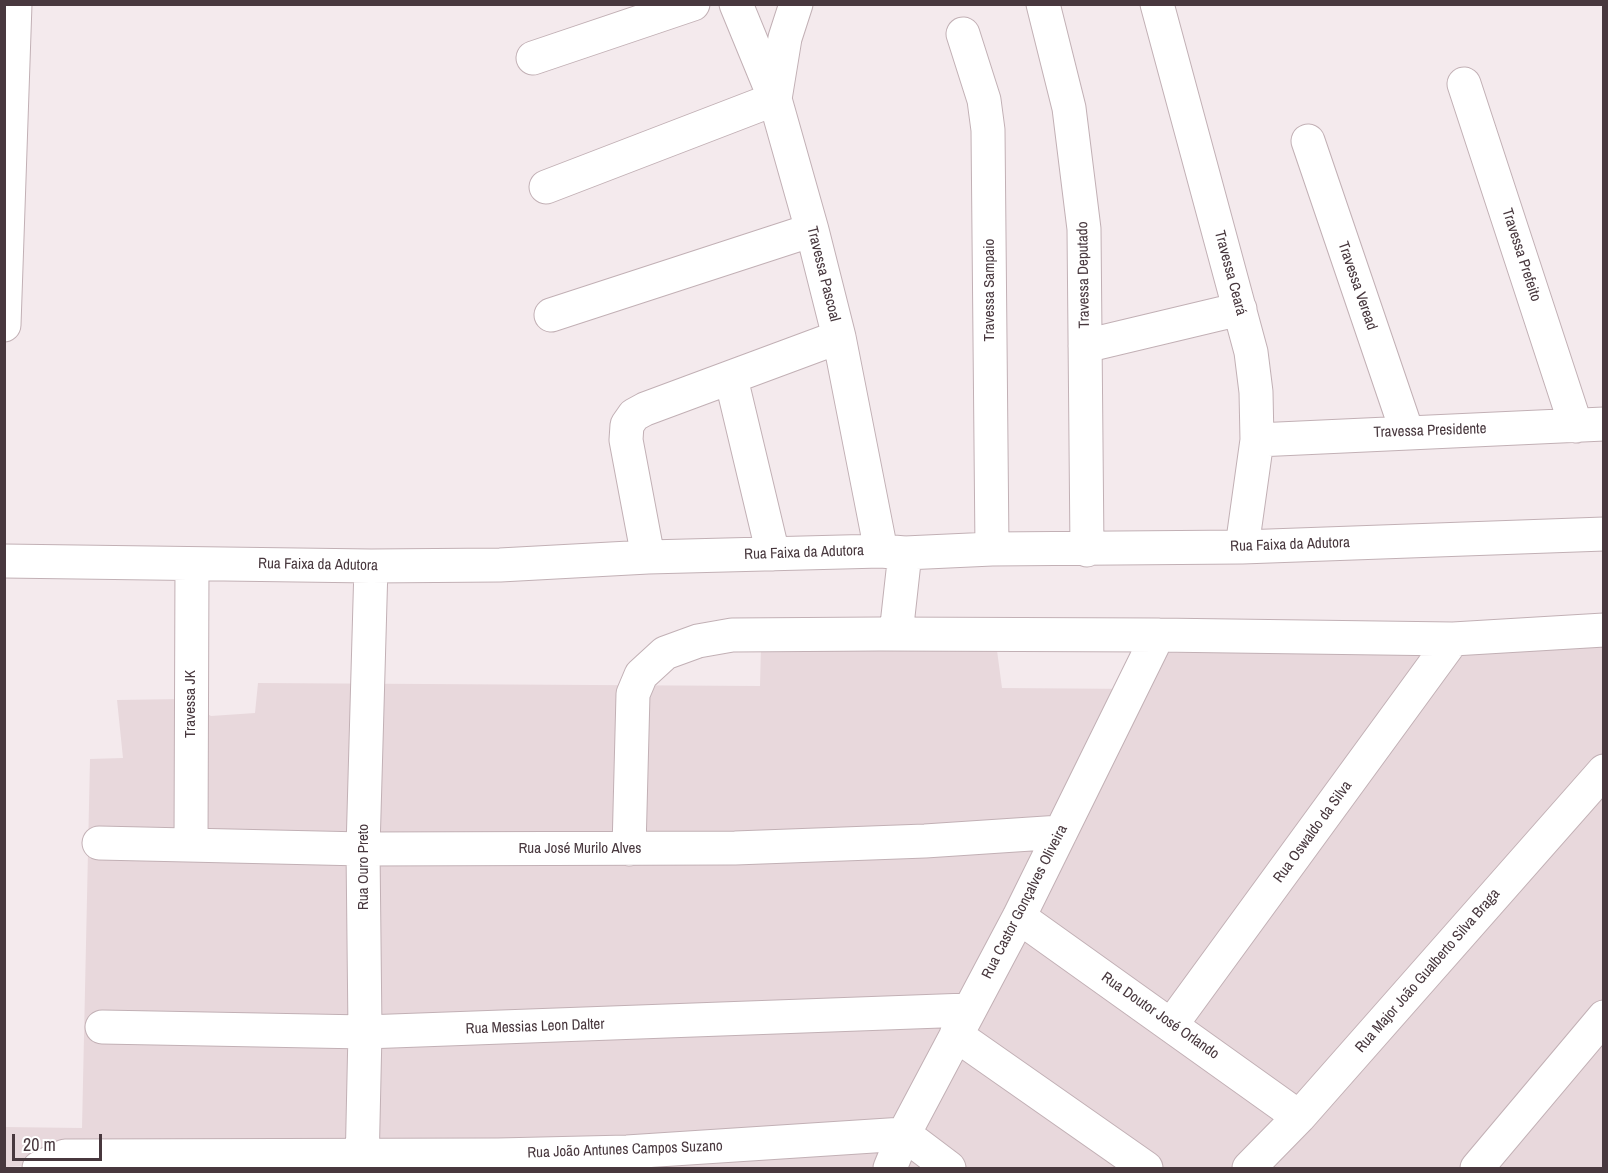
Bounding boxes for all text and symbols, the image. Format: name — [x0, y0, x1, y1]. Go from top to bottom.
street label: Travessa Prefeito — [1498, 206, 1544, 304]
street label: Travessa Deputado — [1074, 221, 1094, 329]
street label: Travessa Pascoal — [802, 225, 844, 323]
street label: Travessa Ceará — [1210, 229, 1250, 317]
street label: Travessa Sampaio — [981, 239, 999, 341]
street label: Travessa Veread — [1333, 239, 1381, 333]
street label: Travessa Presidente — [1373, 420, 1487, 442]
street label: Rua Faixa da Adutora — [1230, 534, 1350, 556]
street label: Rua Faixa da Adutora — [744, 542, 864, 564]
street label: Rua Faixa da Adutora — [258, 555, 378, 575]
street label: Travessa JK — [182, 670, 200, 738]
street label: Rua Oswaldo da Silva — [1270, 777, 1356, 887]
street label: Rua Castor Gonçalves Oliveira — [978, 822, 1072, 982]
street label: Rua Ouro Preto — [355, 824, 373, 910]
street label: Rua José Murilo Alves — [518, 840, 642, 858]
street label: Rua Major João Gualberto Silva Braga — [1352, 885, 1504, 1057]
street label: Rua Doutor José Orlando — [1098, 969, 1222, 1063]
street label: Rua Messias Leon Dalter — [465, 1016, 605, 1038]
scale bar — [15, 1122, 105, 1160]
text: 20 m — [23, 1132, 56, 1157]
street label: Rua João Antunes Campos Suzano — [527, 1138, 723, 1162]

